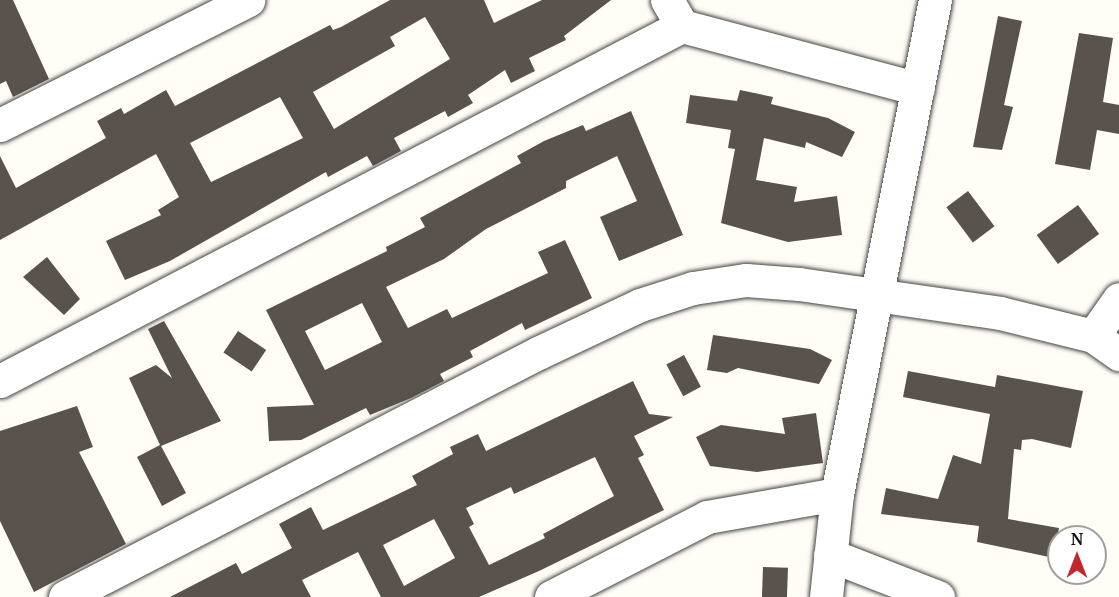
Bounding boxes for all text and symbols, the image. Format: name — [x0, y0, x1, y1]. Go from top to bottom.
north arrow — [1047, 525, 1107, 585]
text: N — [1071, 528, 1083, 550]

